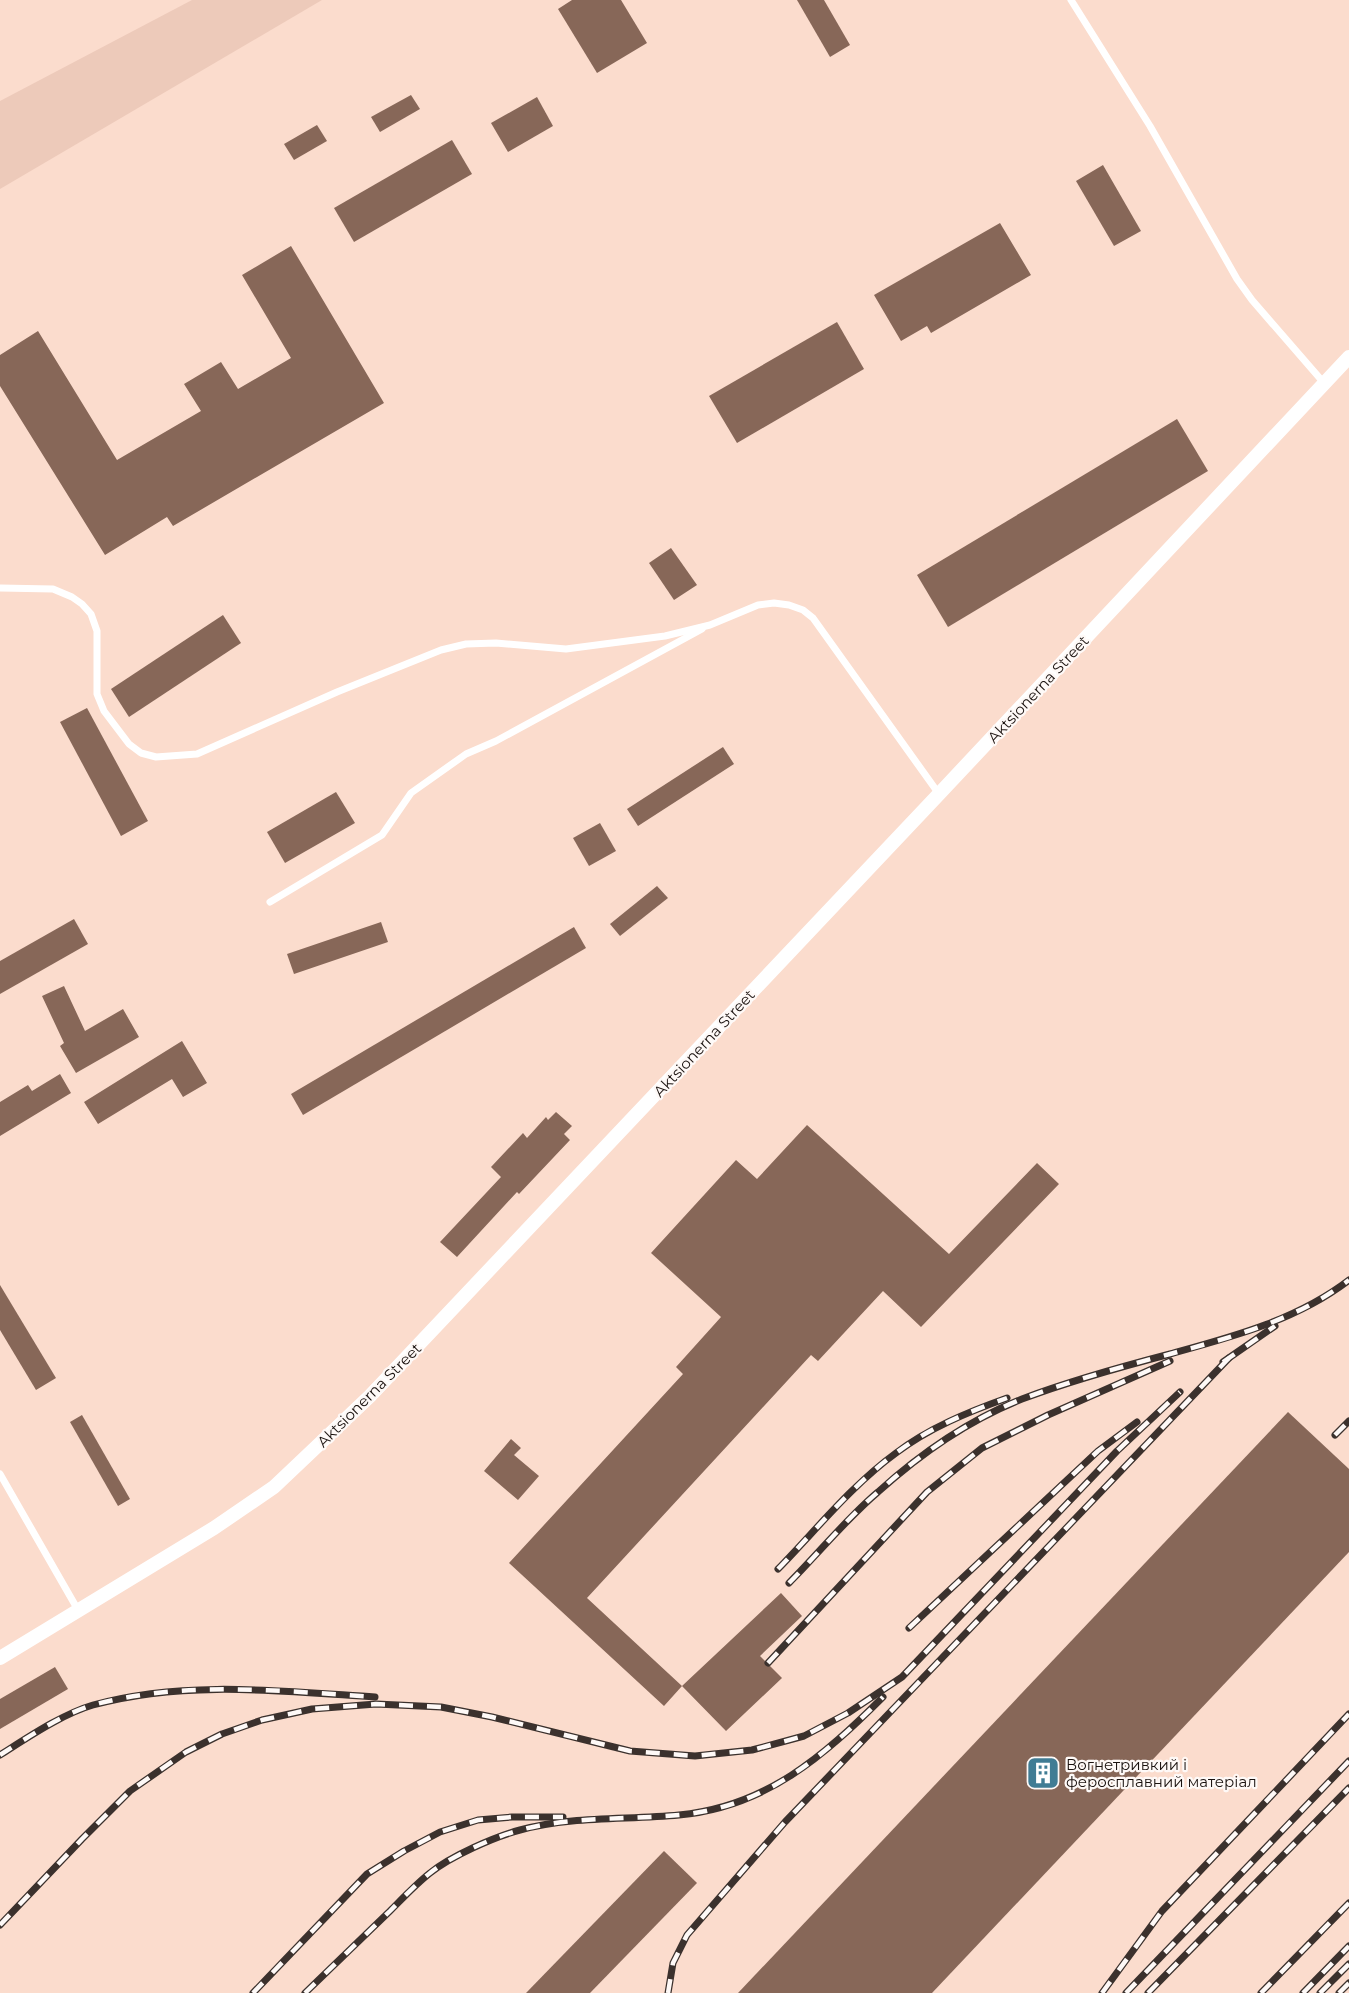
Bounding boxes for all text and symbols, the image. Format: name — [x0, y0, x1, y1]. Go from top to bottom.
street label: Aktsionerna Street — [983, 631, 1093, 747]
street label: Aktsionerna Street — [649, 985, 759, 1101]
street label: Aktsionerna Street — [313, 1339, 425, 1451]
building icon: Вогнетривкий і феросплавний матеріал — [1025, 1755, 1061, 1791]
place label: Вогнетривкий і феросплавний матеріал — [1066, 1755, 1257, 1791]

